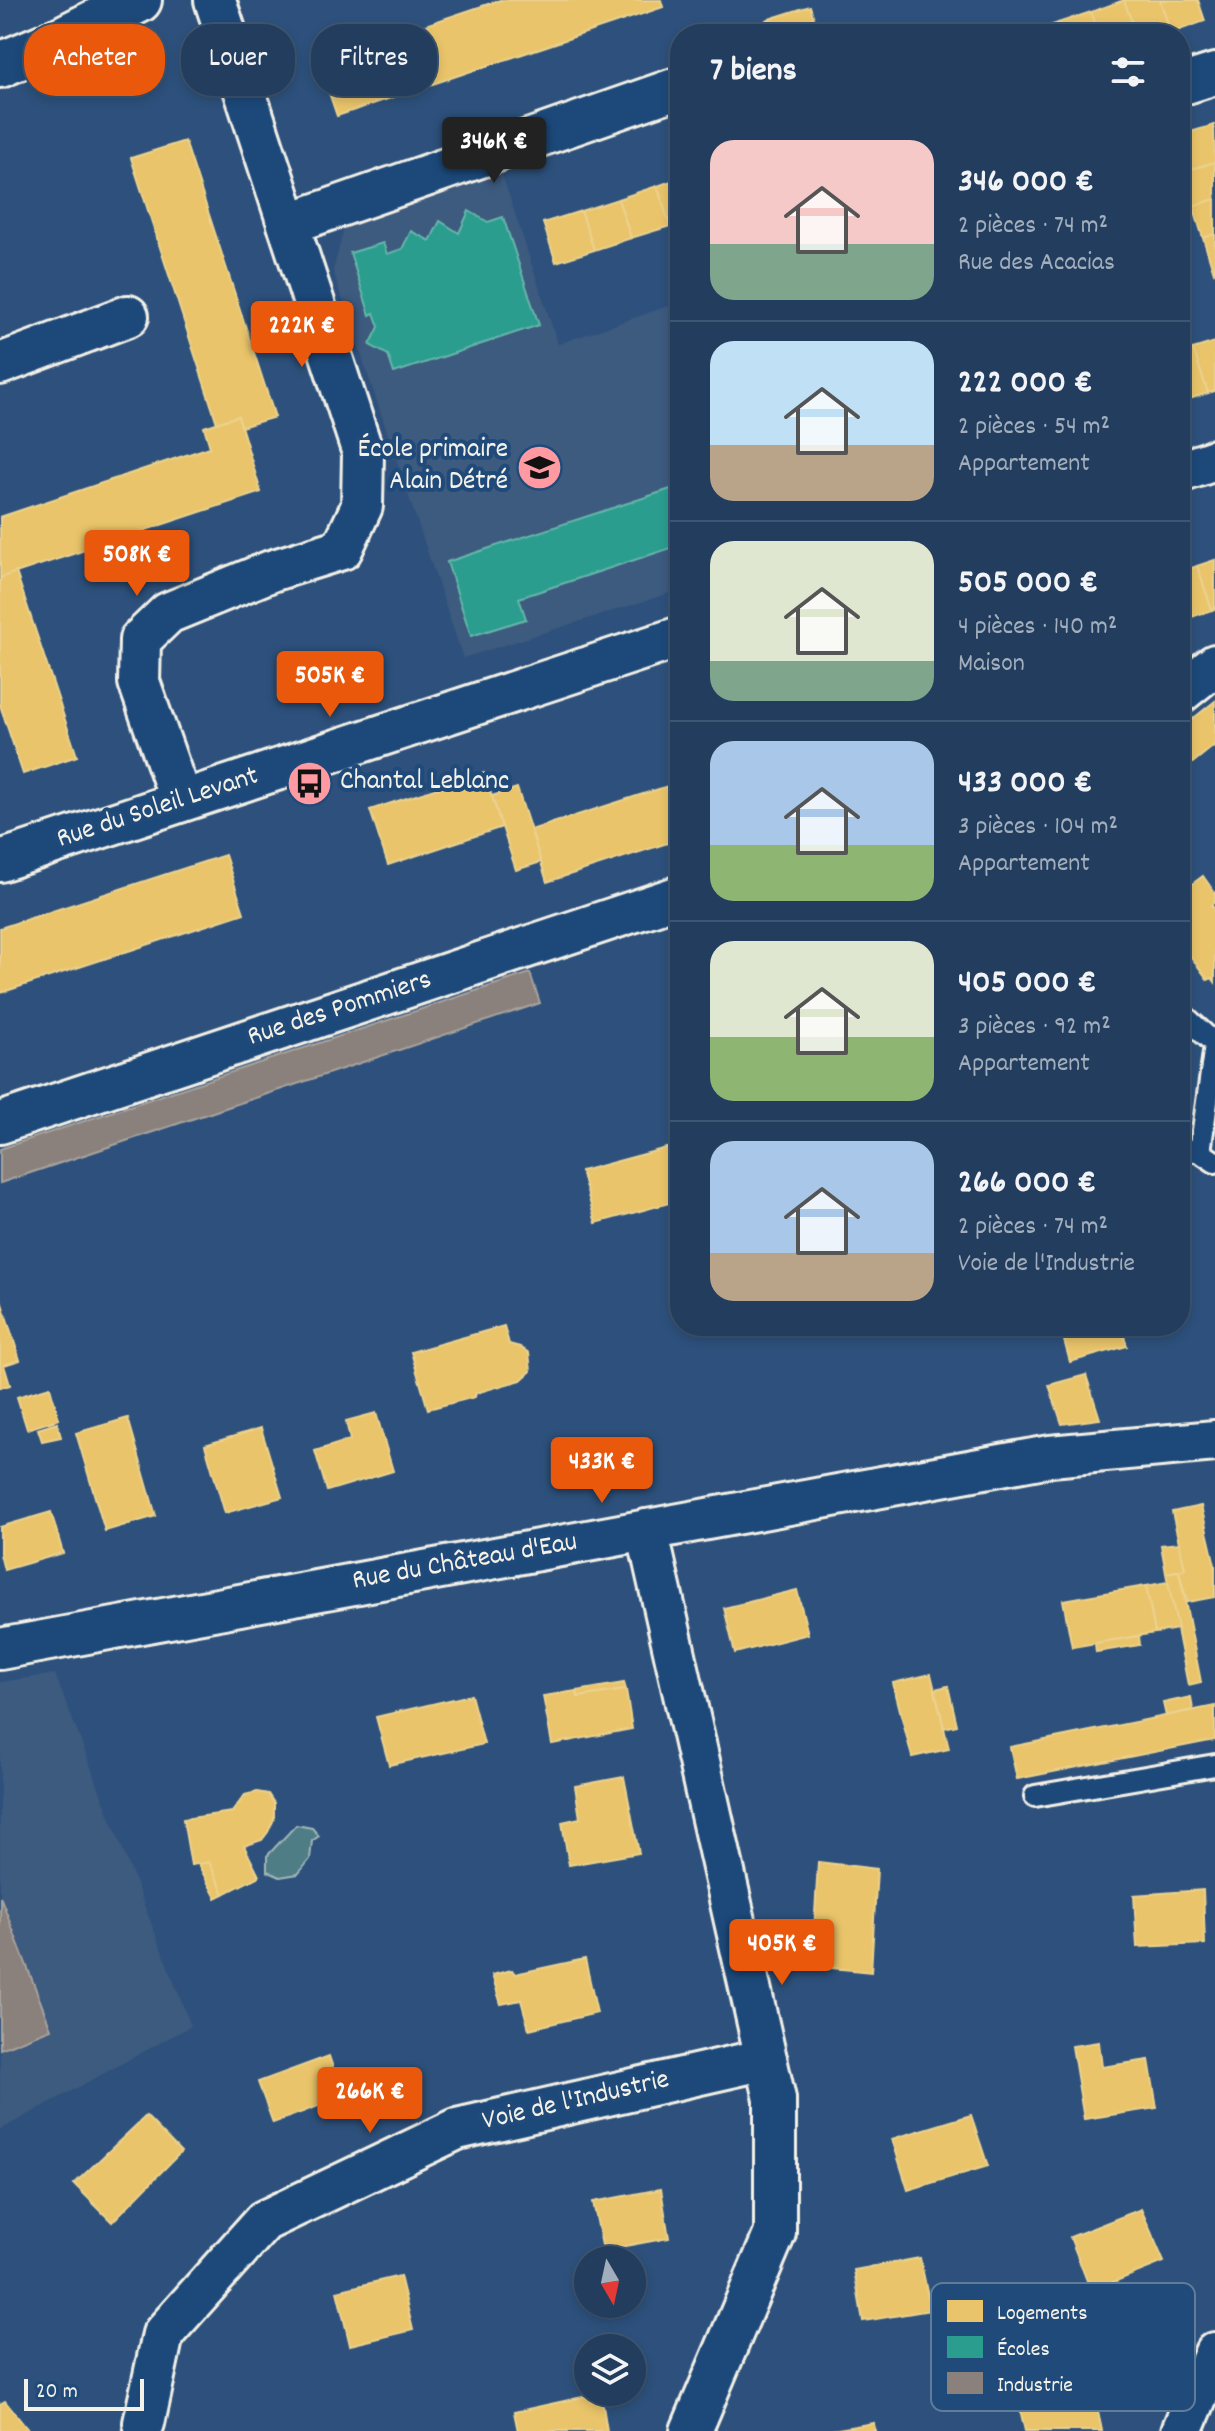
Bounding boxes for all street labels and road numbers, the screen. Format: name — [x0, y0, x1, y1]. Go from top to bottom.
street label: Rue du Soleil Levant — [52, 758, 264, 860]
street label: Rue des Pommiers — [243, 961, 437, 1059]
street label: Rue du Château d'Eau — [349, 1524, 581, 1602]
street label: Voie de l'Industrie — [479, 2061, 673, 2143]

